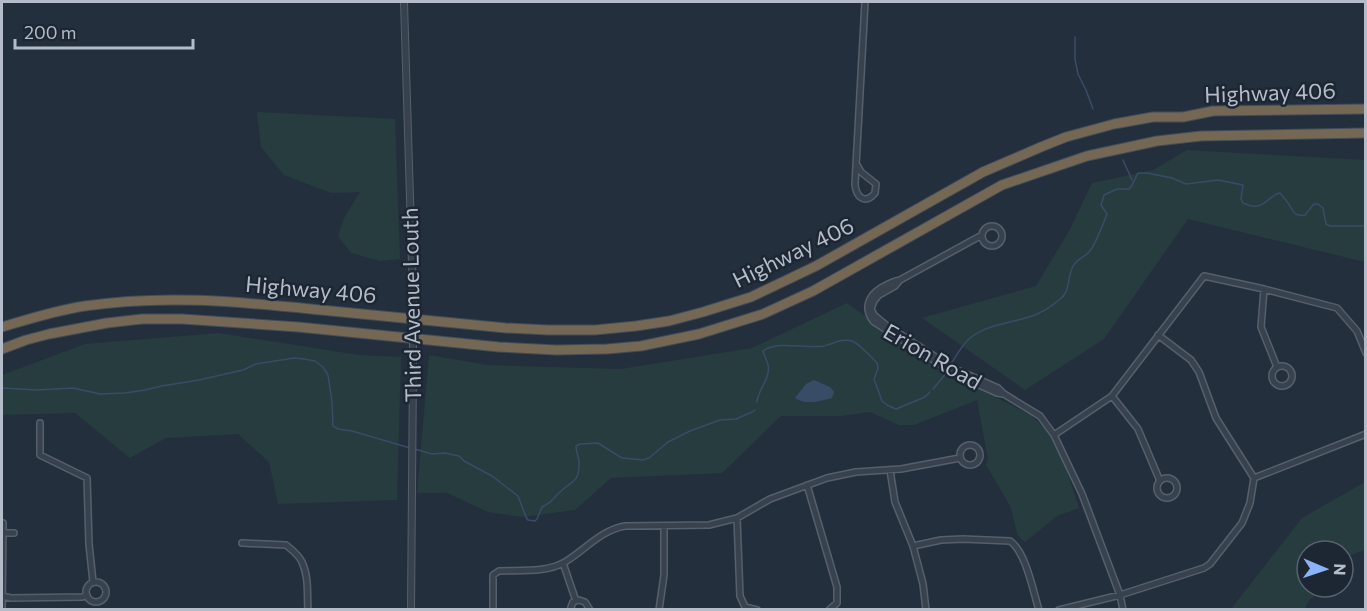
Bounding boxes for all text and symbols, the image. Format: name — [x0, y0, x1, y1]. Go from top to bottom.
scale bar — [15, 12, 194, 50]
text: 200 m — [24, 21, 77, 43]
street label: Highway 406 — [1204, 76, 1336, 108]
street label: Third Avenue Louth — [396, 207, 426, 403]
street label: Highway 406 — [728, 211, 858, 293]
street label: Highway 406 — [244, 270, 378, 308]
street label: Erion Road — [879, 317, 987, 395]
north arrow — [1295, 539, 1355, 599]
text: N — [1331, 563, 1350, 576]

